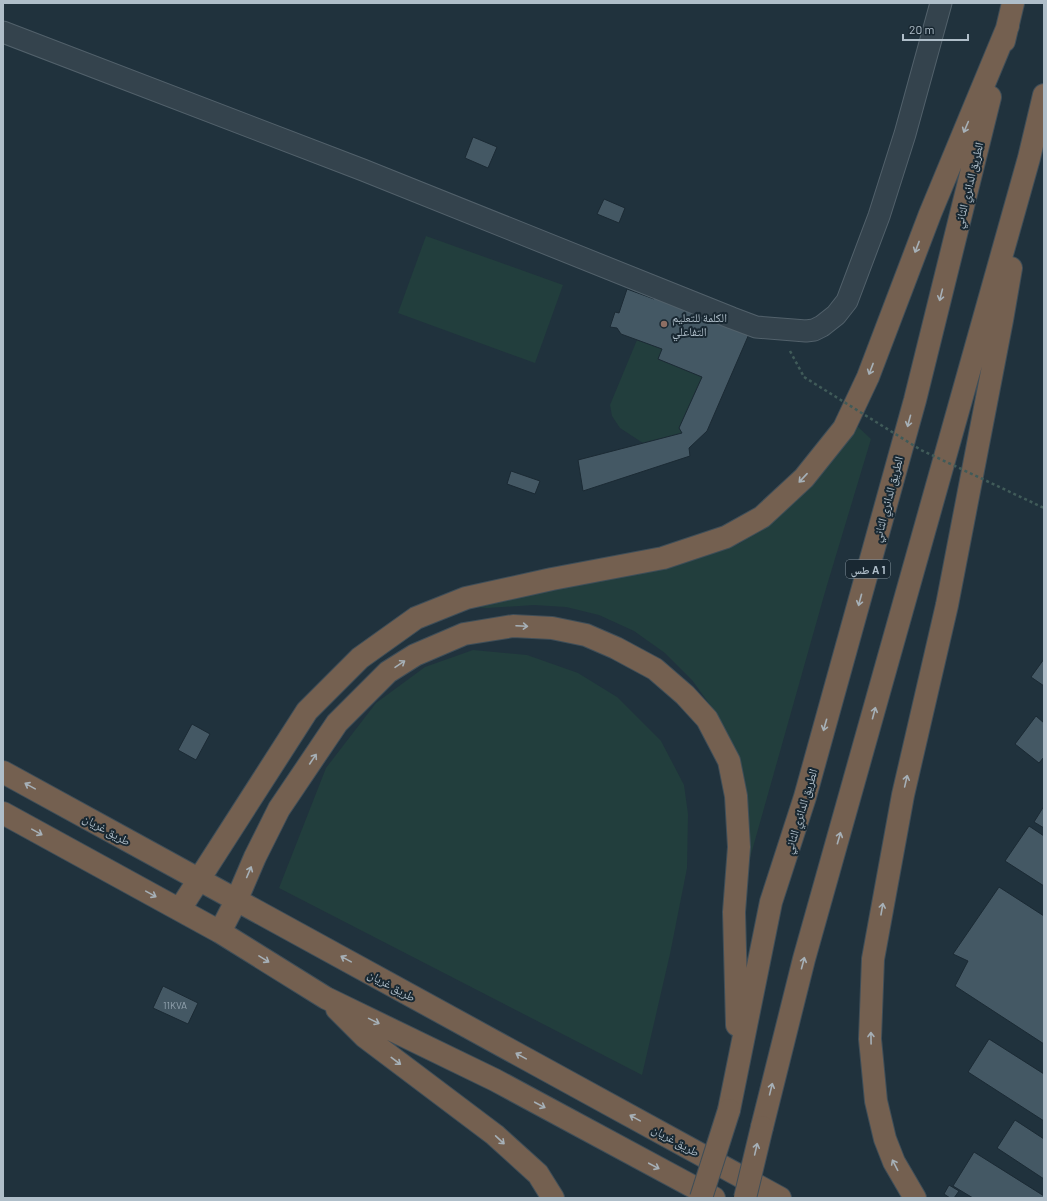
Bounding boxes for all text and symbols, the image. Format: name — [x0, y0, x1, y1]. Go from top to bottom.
scale bar — [903, 16, 968, 42]
text: 20 m — [909, 22, 935, 36]
one-way arrow — [961, 120, 969, 132]
street label: الطريق الدائري الثاني — [951, 140, 989, 230]
one-way arrow — [913, 241, 920, 254]
one-way arrow — [937, 288, 944, 301]
place label: الكلمة للتعليم التفاعلي — [672, 310, 727, 342]
marker: الكلمة للتعليم التفاعلي — [659, 319, 669, 329]
one-way arrow — [867, 362, 875, 374]
one-way arrow — [905, 414, 912, 427]
street label: الطريق الدائري الثاني — [869, 454, 909, 544]
one-way arrow — [799, 473, 808, 483]
road number: طس A 1 — [846, 560, 890, 578]
one-way arrow — [855, 593, 863, 606]
one-way arrow — [515, 623, 528, 630]
one-way arrow — [395, 660, 406, 668]
one-way arrow — [870, 707, 878, 720]
one-way arrow — [821, 719, 828, 732]
one-way arrow — [309, 754, 317, 765]
street label: الطريق الدائري الثاني — [780, 767, 824, 856]
one-way arrow — [903, 775, 910, 788]
one-way arrow — [24, 782, 36, 790]
street label: طريق غريان — [80, 810, 133, 849]
one-way arrow — [31, 829, 43, 836]
one-way arrow — [836, 832, 843, 845]
one-way arrow — [246, 866, 253, 878]
one-way arrow — [145, 891, 157, 898]
one-way arrow — [878, 903, 886, 916]
one-way arrow — [340, 955, 352, 963]
one-way arrow — [258, 956, 270, 964]
one-way arrow — [800, 957, 807, 970]
street label: طريق غريان — [365, 966, 418, 1005]
house number: 11KVA — [163, 999, 187, 1011]
one-way arrow — [367, 1018, 379, 1025]
one-way arrow — [867, 1032, 875, 1045]
one-way arrow — [515, 1051, 527, 1059]
one-way arrow — [391, 1057, 402, 1066]
one-way arrow — [768, 1083, 775, 1096]
one-way arrow — [534, 1101, 546, 1109]
one-way arrow — [630, 1114, 642, 1121]
street label: طريق غريان — [649, 1121, 702, 1160]
one-way arrow — [495, 1135, 505, 1144]
one-way arrow — [753, 1143, 761, 1156]
one-way arrow — [891, 1159, 899, 1171]
one-way arrow — [648, 1163, 660, 1170]

